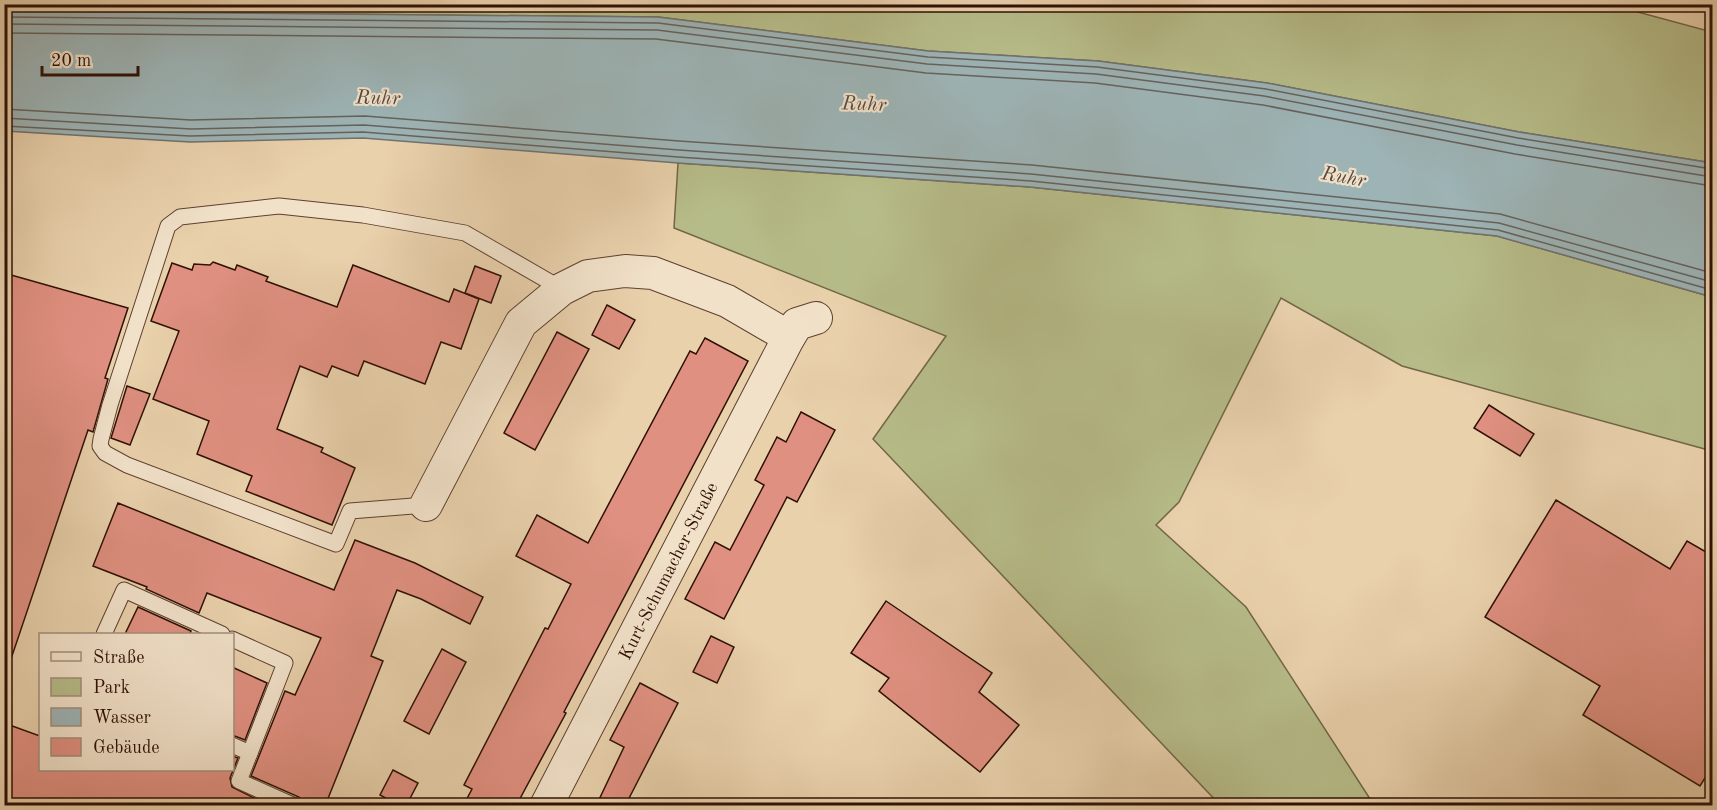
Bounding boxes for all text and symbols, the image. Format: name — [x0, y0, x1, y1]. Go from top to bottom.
scale bar — [42, 39, 138, 77]
text: 20 m — [51, 52, 91, 70]
water label: Ruhr — [354, 89, 401, 109]
water label: Ruhr — [840, 94, 887, 116]
water label: Ruhr — [1319, 164, 1368, 192]
street label: Kurt-Schumacher-Straße — [616, 480, 722, 663]
legend — [39, 633, 234, 771]
text: Straße — [93, 649, 144, 667]
text: Park — [93, 679, 130, 697]
text: Wasser — [93, 709, 152, 727]
text: Gebäude — [93, 739, 160, 757]

